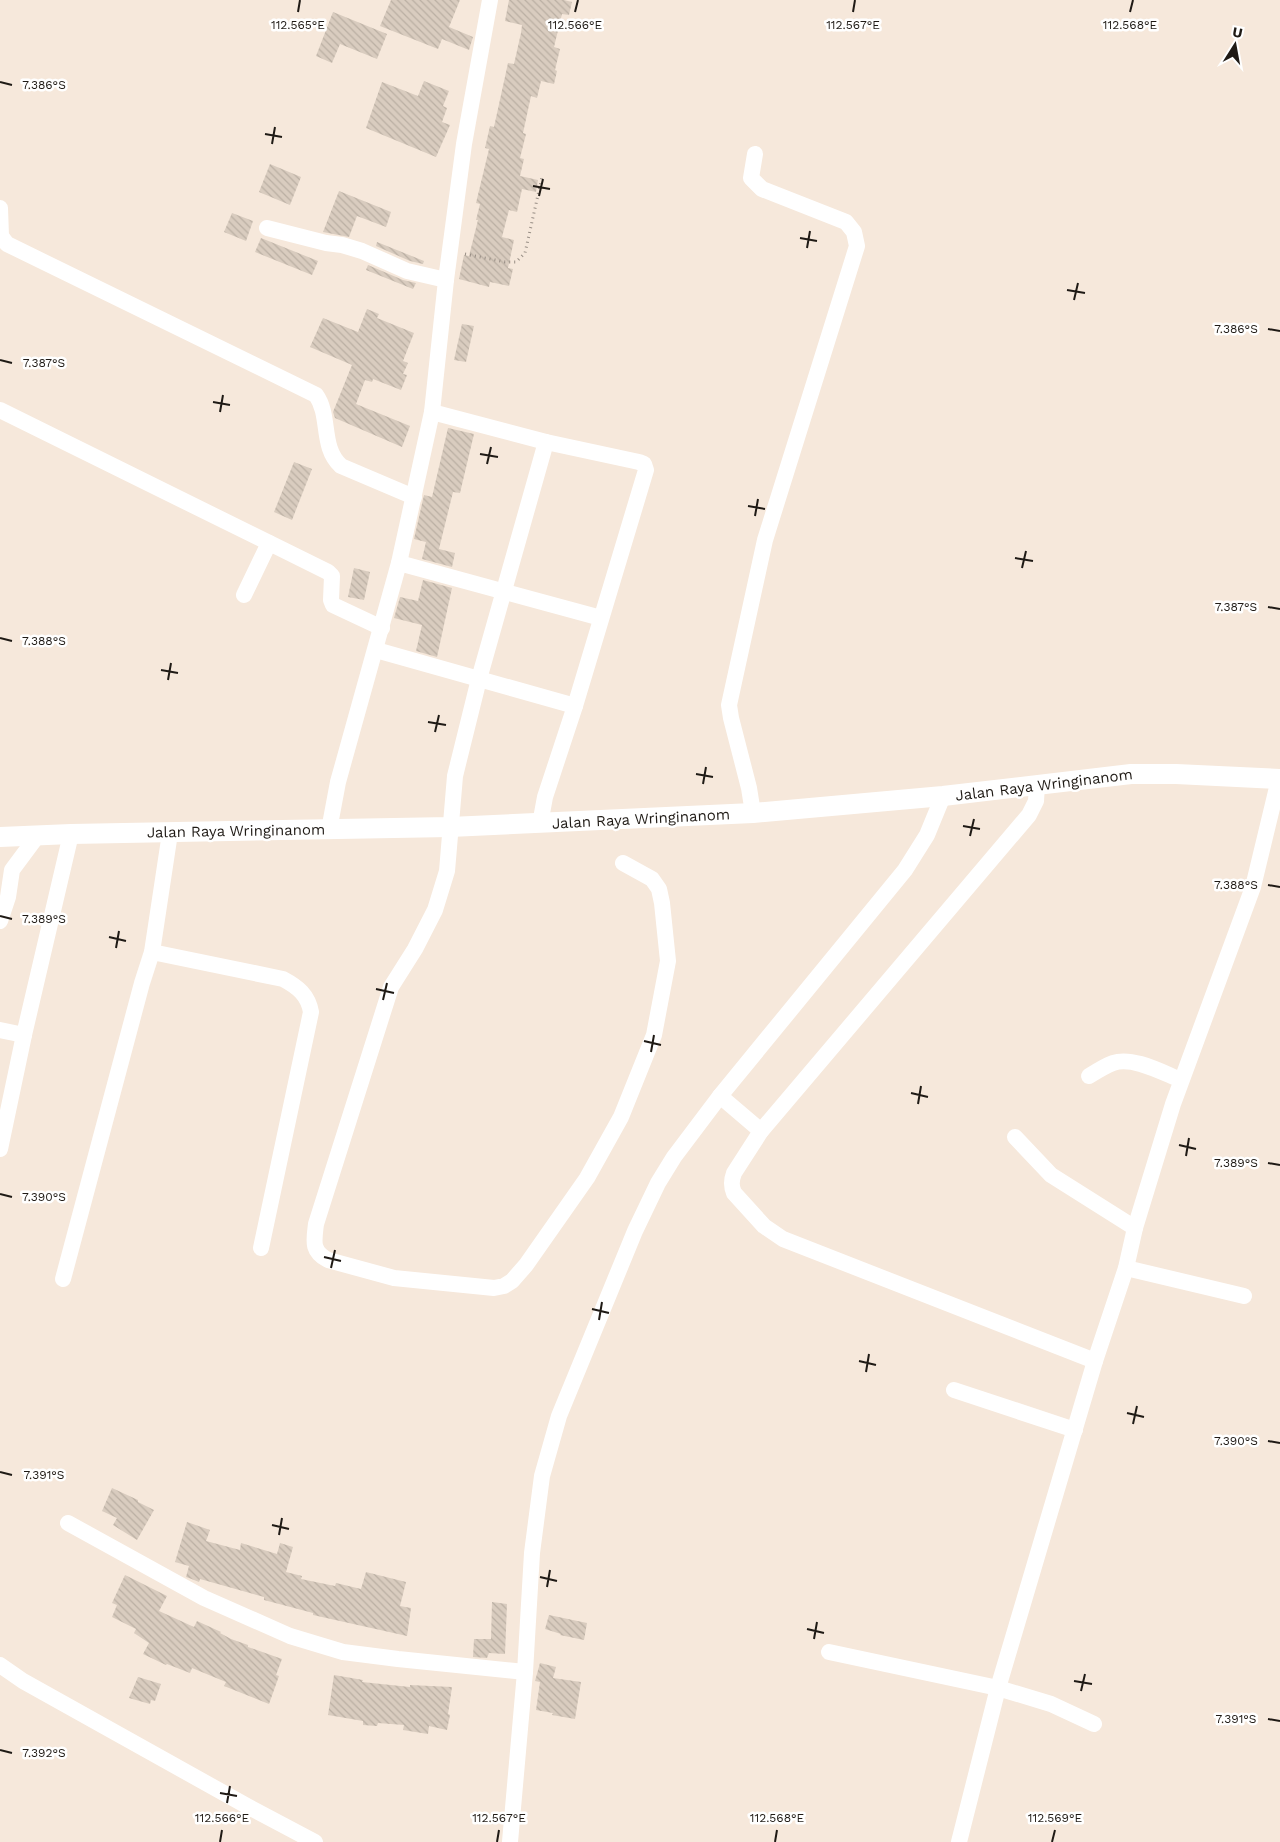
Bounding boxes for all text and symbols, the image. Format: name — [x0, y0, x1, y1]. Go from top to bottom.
text: 112.565°E — [271, 18, 325, 32]
text: 112.566°E — [548, 18, 602, 32]
text: 112.567°E — [826, 18, 880, 32]
text: 112.568°E — [1103, 18, 1158, 32]
north arrow — [1210, 20, 1260, 70]
text: U — [1231, 23, 1244, 41]
text: 7.386°S — [22, 78, 66, 92]
text: 7.386°S — [1214, 322, 1258, 336]
text: 7.387°S — [23, 356, 65, 370]
text: 7.387°S — [1215, 600, 1257, 614]
text: 7.388°S — [22, 634, 66, 648]
street label: Jalan Raya Wringinanom — [954, 765, 1134, 805]
street label: Jalan Raya Wringinanom — [551, 805, 731, 833]
street label: Jalan Raya Wringinanom — [147, 820, 325, 842]
text: 7.388°S — [1214, 878, 1258, 892]
text: 7.389°S — [22, 912, 66, 926]
text: 7.389°S — [1214, 1156, 1258, 1170]
text: 7.390°S — [22, 1190, 66, 1204]
text: 7.390°S — [1214, 1434, 1258, 1448]
text: 7.391°S — [23, 1468, 65, 1482]
text: 7.391°S — [1215, 1712, 1257, 1726]
text: 7.392°S — [22, 1746, 66, 1760]
text: 112.566°E — [195, 1811, 249, 1825]
text: 112.567°E — [472, 1811, 526, 1825]
text: 112.568°E — [750, 1811, 805, 1825]
text: 112.569°E — [1028, 1811, 1083, 1825]

